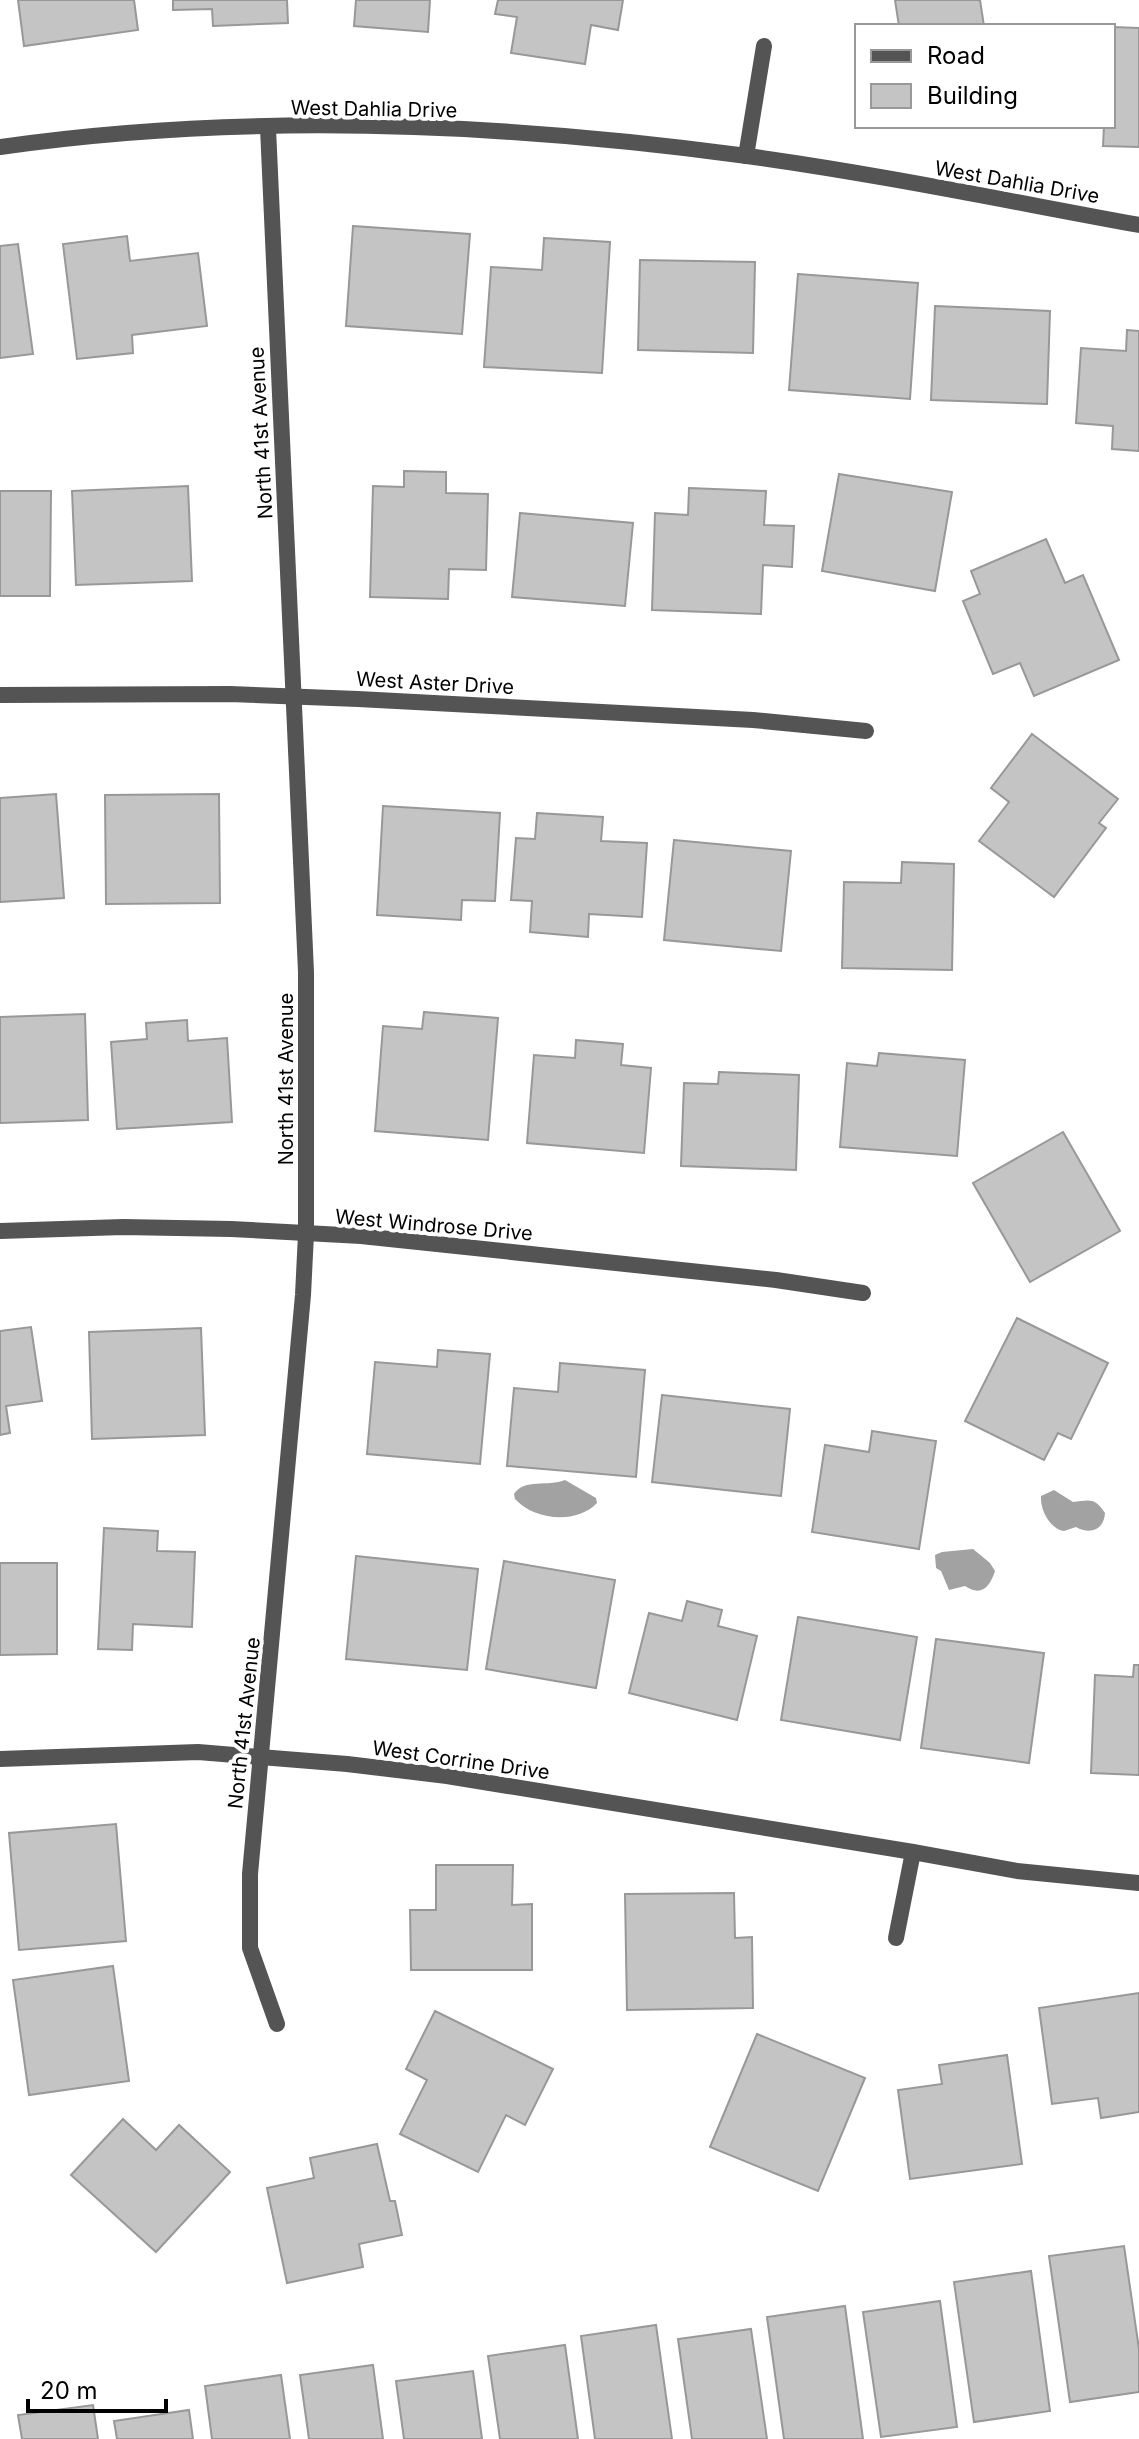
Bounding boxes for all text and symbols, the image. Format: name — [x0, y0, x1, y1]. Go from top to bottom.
legend — [855, 24, 1115, 128]
text: Road — [927, 41, 985, 70]
text: Building — [927, 81, 1018, 110]
street label: West Dahlia Drive — [290, 96, 458, 122]
street label: West Dahlia Drive — [933, 156, 1101, 208]
street label: North 41st Avenue — [245, 346, 277, 520]
street label: West Aster Drive — [355, 667, 515, 699]
street label: North 41st Avenue — [274, 993, 298, 1165]
street label: West Windrose Drive — [334, 1204, 534, 1246]
street label: North 41st Avenue — [223, 1636, 265, 1810]
street label: West Corrine Drive — [371, 1736, 551, 1784]
scale bar — [28, 2363, 166, 2413]
text: 20 m — [40, 2376, 98, 2405]

